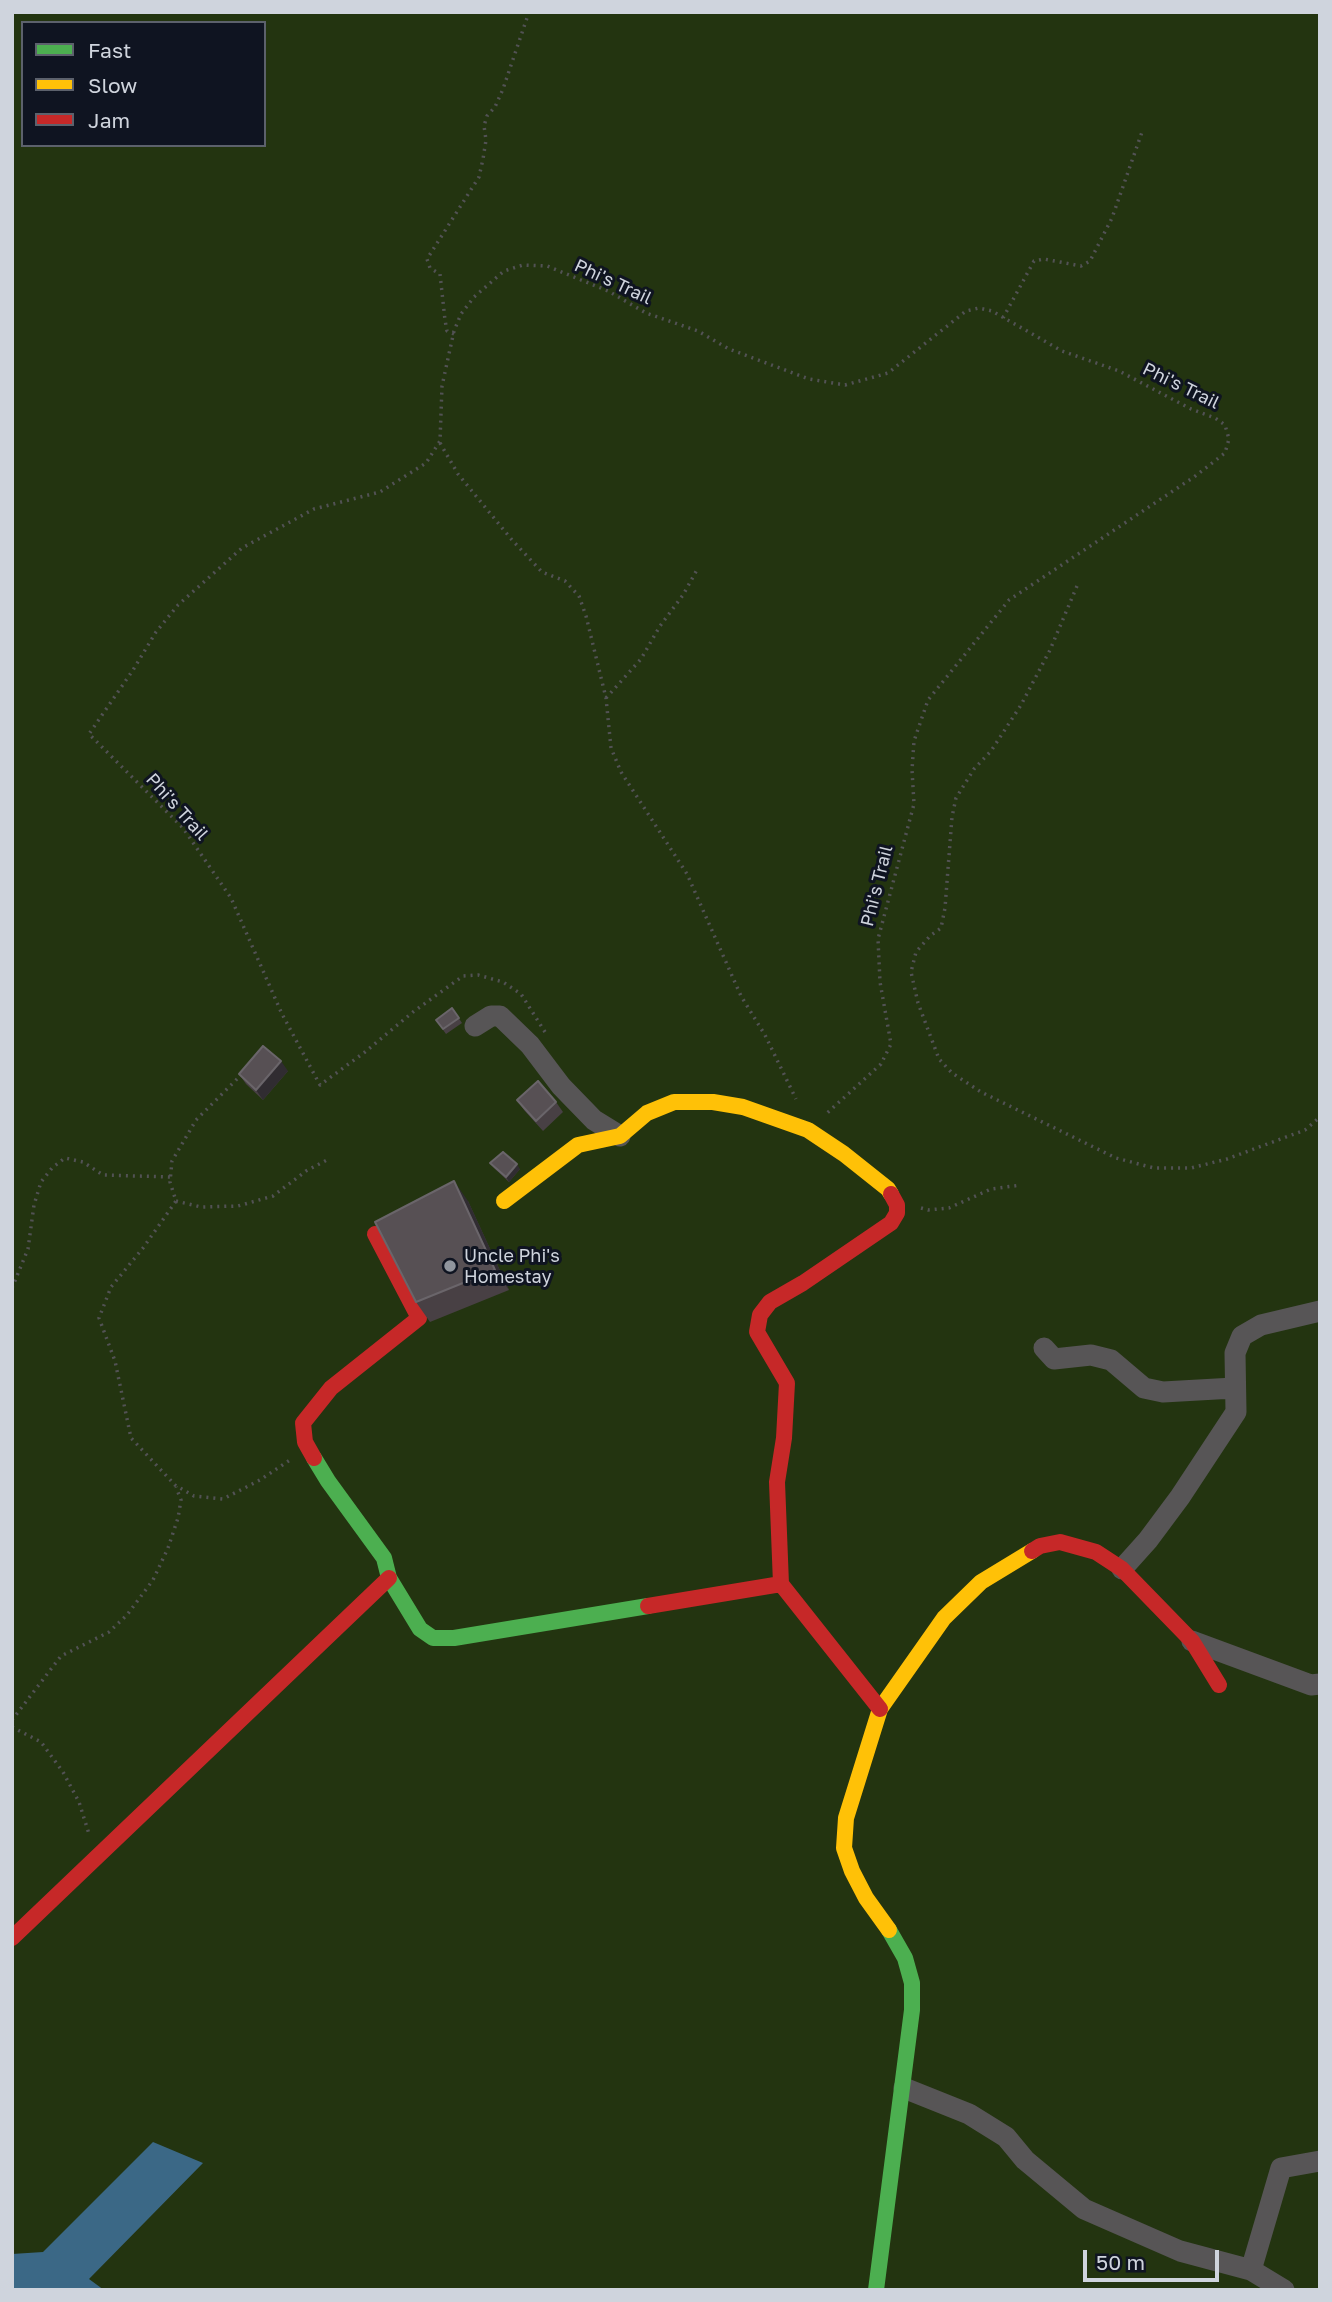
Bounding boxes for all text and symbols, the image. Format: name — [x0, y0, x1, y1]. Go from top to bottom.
legend — [21, 21, 266, 147]
text: Fast — [88, 37, 131, 63]
text: Slow — [88, 72, 137, 98]
text: Jam — [88, 107, 130, 133]
street label: Phi's Trail — [571, 255, 655, 309]
street label: Phi's Trail — [1139, 358, 1223, 414]
street label: Phi's Trail — [141, 769, 213, 845]
street label: Phi's Trail — [857, 843, 897, 929]
place label: Uncle Phi's Homestay — [464, 1245, 560, 1288]
marker: Uncle Phi's Homestay — [442, 1258, 458, 1274]
scale bar — [1087, 2236, 1224, 2280]
text: 50 m — [1096, 2249, 1145, 2275]

